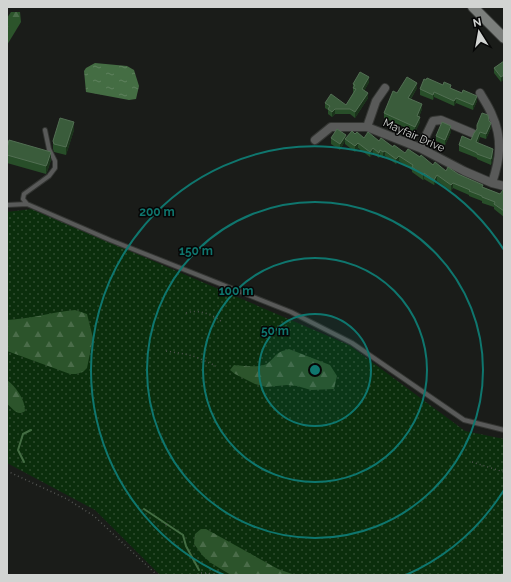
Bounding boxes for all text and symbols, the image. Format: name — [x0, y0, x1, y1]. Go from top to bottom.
north arrow — [459, 12, 499, 52]
text: N — [472, 15, 483, 30]
street label: Mayfair Drive — [381, 116, 447, 155]
text: 200 m — [139, 205, 175, 219]
text: 150 m — [179, 244, 213, 258]
text: 100 m — [219, 284, 253, 298]
text: 50 m — [261, 324, 289, 338]
centre of rings — [308, 363, 322, 377]

